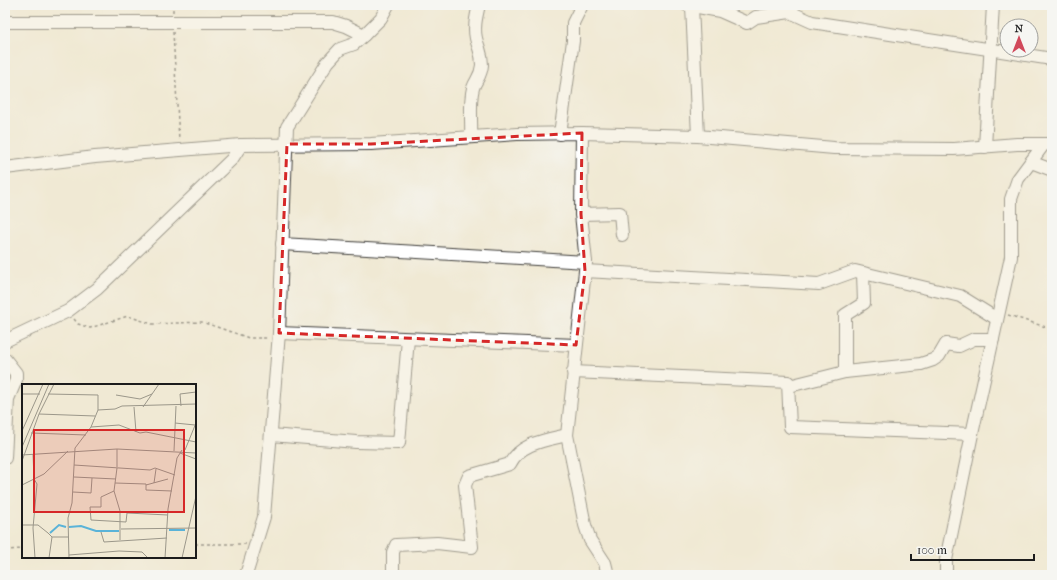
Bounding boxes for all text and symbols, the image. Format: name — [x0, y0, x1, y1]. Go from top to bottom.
north arrow — [999, 18, 1039, 58]
text: N — [1015, 22, 1024, 35]
inset map — [22, 384, 196, 558]
scale bar — [911, 536, 1034, 562]
text: 100 m — [917, 543, 947, 557]

